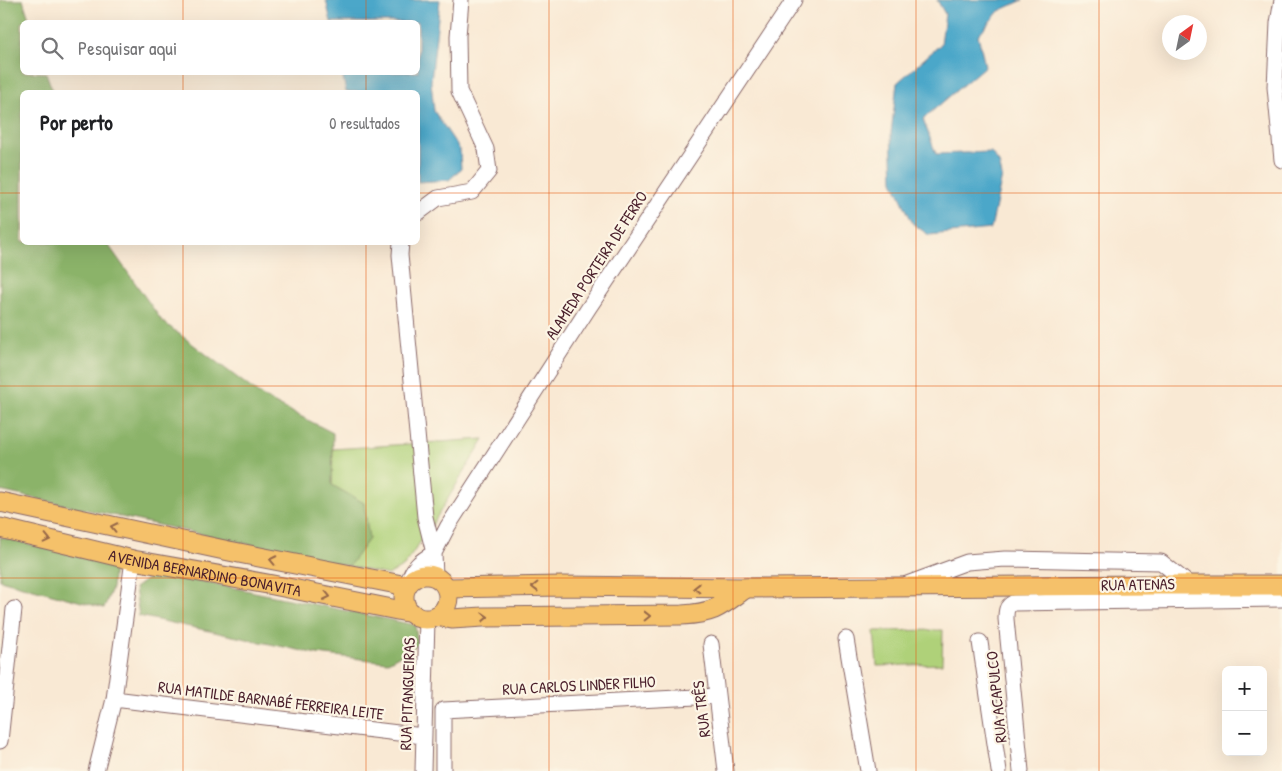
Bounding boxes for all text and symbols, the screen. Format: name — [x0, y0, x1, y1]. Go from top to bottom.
north arrow — [1162, 15, 1207, 60]
search box — [20, 20, 420, 75]
icon: search — [38, 34, 66, 62]
text: Pesquisar aqui — [78, 35, 177, 61]
text: Por perto — [40, 108, 113, 137]
text: 0 resultados — [329, 112, 400, 134]
street label: ALAMEDA PORTEIRA DE FERRO — [540, 186, 652, 344]
one-way arrow — [109, 522, 118, 533]
one-way arrow — [43, 533, 52, 544]
street label: AVENIDA BERNARDINO BONAVITA — [107, 544, 303, 601]
one-way arrow — [268, 556, 277, 566]
street label: RUA ATENAS — [1101, 572, 1176, 596]
one-way arrow — [531, 582, 538, 592]
one-way arrow — [693, 583, 701, 593]
one-way arrow — [322, 590, 331, 601]
one-way arrow — [644, 611, 651, 621]
one-way arrow — [481, 612, 489, 623]
street label: RUA PITANGUEIRAS — [394, 637, 420, 751]
street label: RUA ACAPULCO — [980, 650, 1012, 744]
map controls — [1222, 666, 1267, 756]
button: + — [1222, 666, 1267, 711]
street label: RUA CARLOS LINDER FILHO — [502, 670, 656, 700]
street label: RUA MATILDE BARNABÉ FERREIRA LEITE — [157, 675, 385, 725]
street label: RUA TRÊS — [687, 679, 715, 738]
button: − — [1222, 711, 1267, 756]

